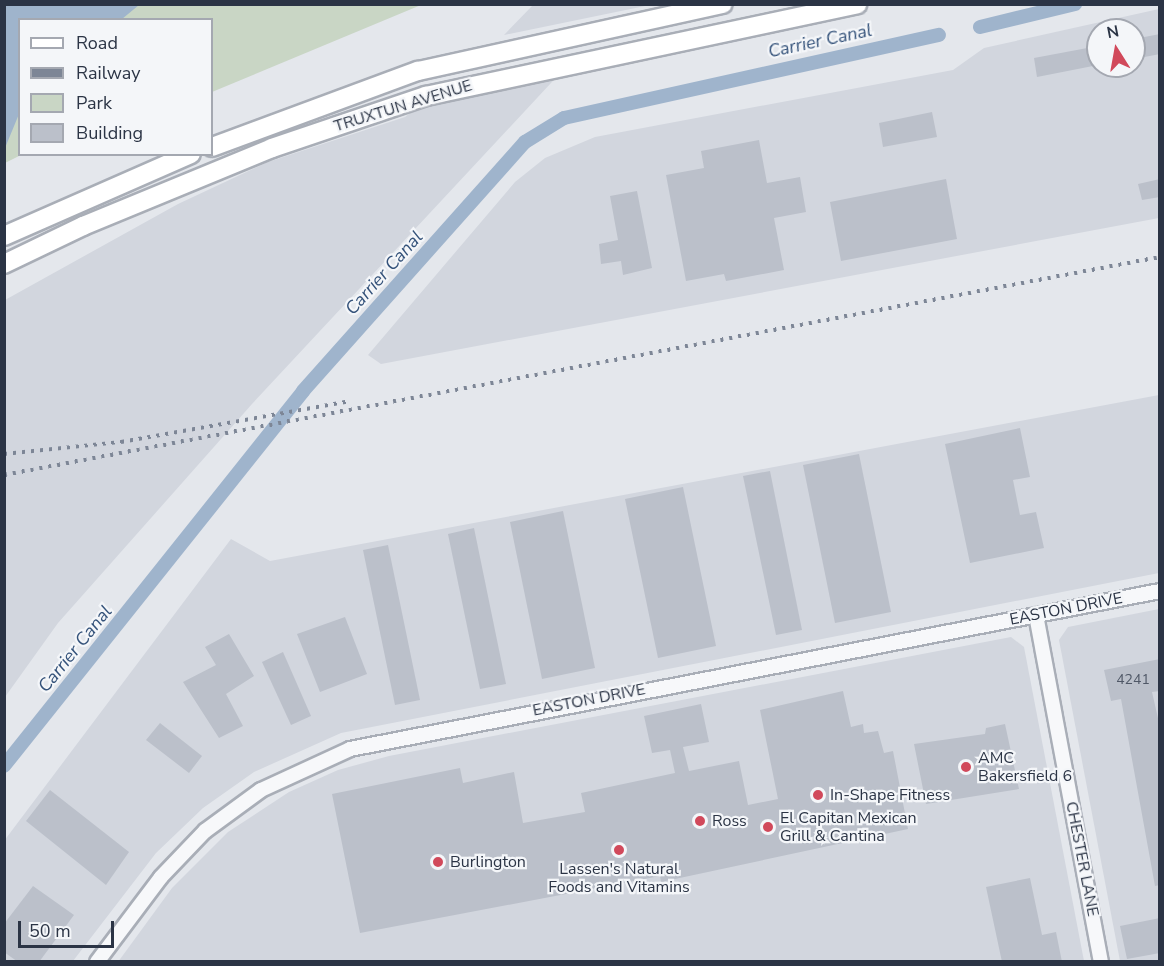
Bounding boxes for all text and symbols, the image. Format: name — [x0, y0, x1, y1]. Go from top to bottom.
legend — [18, 18, 213, 156]
north arrow — [1086, 18, 1146, 78]
water label: Carrier Canal — [766, 19, 874, 63]
text: N — [1105, 20, 1121, 44]
text: Road — [76, 31, 118, 55]
text: Railway — [76, 61, 141, 85]
street label: TRUXTUN AVENUE — [332, 76, 474, 136]
text: Park — [76, 91, 112, 115]
text: Building — [76, 121, 143, 145]
water label: Carrier Canal — [341, 227, 427, 319]
street label: EASTON DRIVE — [1008, 589, 1124, 629]
water label: Carrier Canal — [33, 601, 117, 697]
house number: 4241 — [1116, 672, 1150, 688]
street label: EASTON DRIVE — [531, 680, 647, 720]
place label: AMC Bakersfield 6 — [978, 748, 1072, 786]
marker: AMC Bakersfield 6 — [959, 760, 973, 774]
place label: In-Shape Fitness — [830, 785, 950, 805]
marker: In-Shape Fitness — [811, 788, 825, 802]
street label: CHESTER LANE — [1061, 800, 1103, 918]
place label: El Capitan Mexican Grill & Cantina — [780, 808, 917, 846]
place label: Ross — [712, 811, 747, 831]
marker: Ross — [693, 814, 707, 828]
marker: El Capitan Mexican Grill & Cantina — [761, 820, 775, 834]
marker: Lassen's Natural Foods and Vitamins — [612, 843, 626, 857]
place label: Burlington — [450, 852, 526, 872]
marker: Burlington — [431, 855, 445, 869]
place label: Lassen's Natural Foods and Vitamins — [548, 859, 690, 897]
scale bar — [21, 909, 117, 947]
text: 50 m — [29, 919, 71, 943]

